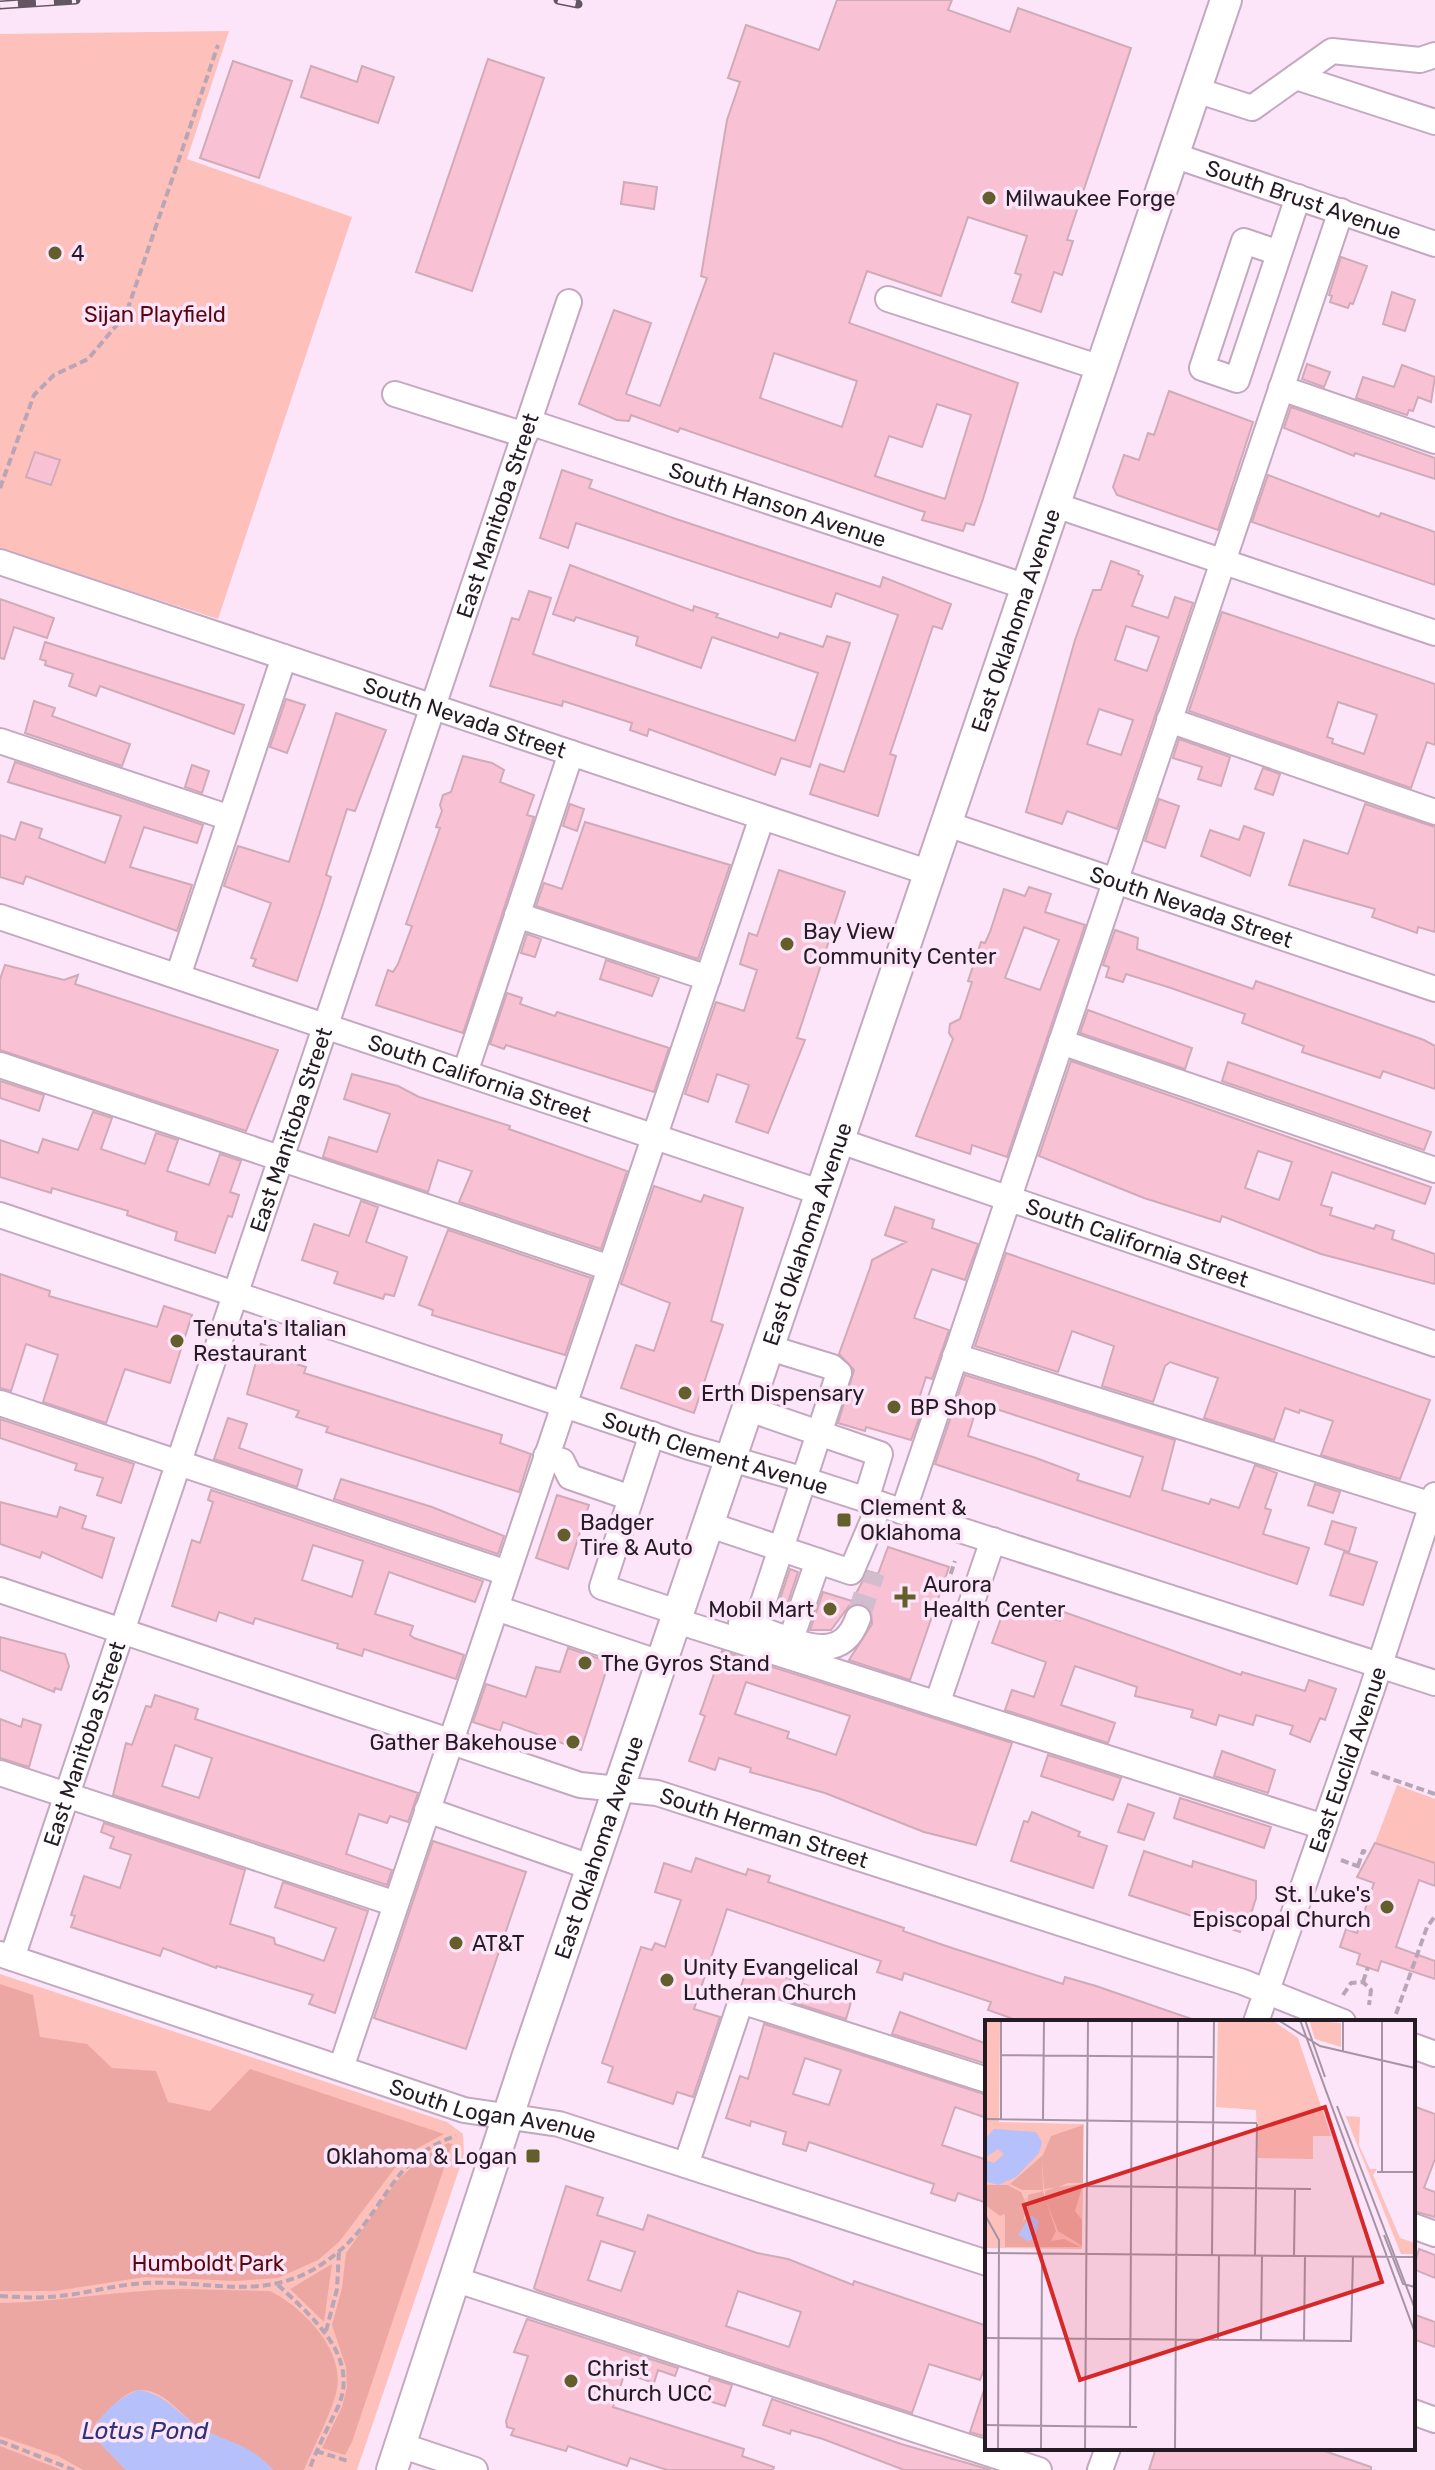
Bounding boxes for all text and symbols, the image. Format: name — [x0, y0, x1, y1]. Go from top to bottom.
street label: South Brust Avenue — [1202, 154, 1405, 245]
place label: Milwaukee Forge — [1005, 185, 1176, 212]
marker: Milwaukee Forge — [980, 189, 998, 207]
place label: 4 — [71, 240, 85, 267]
marker: 4 — [46, 244, 64, 262]
park label: Sijan Playfield — [84, 301, 226, 328]
street label: East Manitoba Street — [450, 409, 544, 621]
street label: South Hanson Avenue — [666, 456, 890, 553]
street label: East Oklahoma Avenue — [965, 505, 1066, 735]
street label: South Nevada Street — [360, 671, 570, 764]
street label: South Nevada Street — [1086, 860, 1297, 954]
place label: Bay View Community Center — [803, 918, 997, 970]
marker: Bay View Community Center — [778, 935, 796, 953]
street label: East Manitoba Street — [244, 1023, 338, 1236]
street label: South California Street — [365, 1028, 595, 1128]
street label: East Oklahoma Avenue — [756, 1119, 857, 1349]
street label: South California Street — [1022, 1192, 1252, 1293]
place label: Tenuta's Italian Restaurant — [193, 1315, 347, 1367]
marker: Tenuta's Italian Restaurant — [168, 1332, 186, 1350]
place label: Erth Dispensary — [701, 1380, 864, 1407]
marker: Erth Dispensary — [676, 1384, 694, 1402]
place label: BP Shop — [910, 1394, 997, 1421]
marker: BP Shop — [885, 1398, 903, 1416]
street label: South Clement Avenue — [599, 1405, 832, 1500]
place label: Clement & Oklahoma — [860, 1494, 967, 1546]
place label: Badger Tire & Auto — [580, 1509, 693, 1561]
marker: Clement & Oklahoma — [835, 1511, 853, 1529]
marker: Badger Tire & Auto — [555, 1526, 573, 1544]
place label: Aurora Health Center — [923, 1571, 1066, 1623]
marker: Aurora Health Center — [894, 1586, 916, 1608]
place label: Mobil Mart — [708, 1596, 814, 1623]
marker: Mobil Mart — [821, 1600, 839, 1618]
street label: East Manitoba Street — [37, 1637, 131, 1850]
place label: The Gyros Stand — [601, 1650, 770, 1677]
marker: The Gyros Stand — [576, 1654, 594, 1672]
street label: East Euclid Avenue — [1303, 1663, 1392, 1856]
place label: Gather Bakehouse — [370, 1729, 557, 1756]
street label: East Oklahoma Avenue — [548, 1732, 649, 1963]
marker: Gather Bakehouse — [564, 1733, 582, 1751]
street label: South Herman Street — [657, 1781, 872, 1874]
place label: St. Luke's Episcopal Church — [1192, 1881, 1371, 1933]
marker: St. Luke's Episcopal Church — [1378, 1898, 1396, 1916]
place label: AT&T — [472, 1930, 525, 1957]
marker: AT&T — [447, 1934, 465, 1952]
place label: Unity Evangelical Lutheran Church — [683, 1954, 859, 2006]
marker: Unity Evangelical Lutheran Church — [658, 1971, 676, 1989]
inset map — [985, 2020, 1415, 2450]
street label: South Logan Avenue — [386, 2072, 600, 2149]
place label: Oklahoma & Logan — [326, 2143, 517, 2170]
marker: Oklahoma & Logan — [524, 2147, 542, 2165]
park label: Humboldt Park — [132, 2250, 285, 2277]
place label: Christ Church UCC — [587, 2355, 712, 2407]
marker: Christ Church UCC — [562, 2372, 580, 2390]
water label: Lotus Pond — [82, 2417, 209, 2445]

